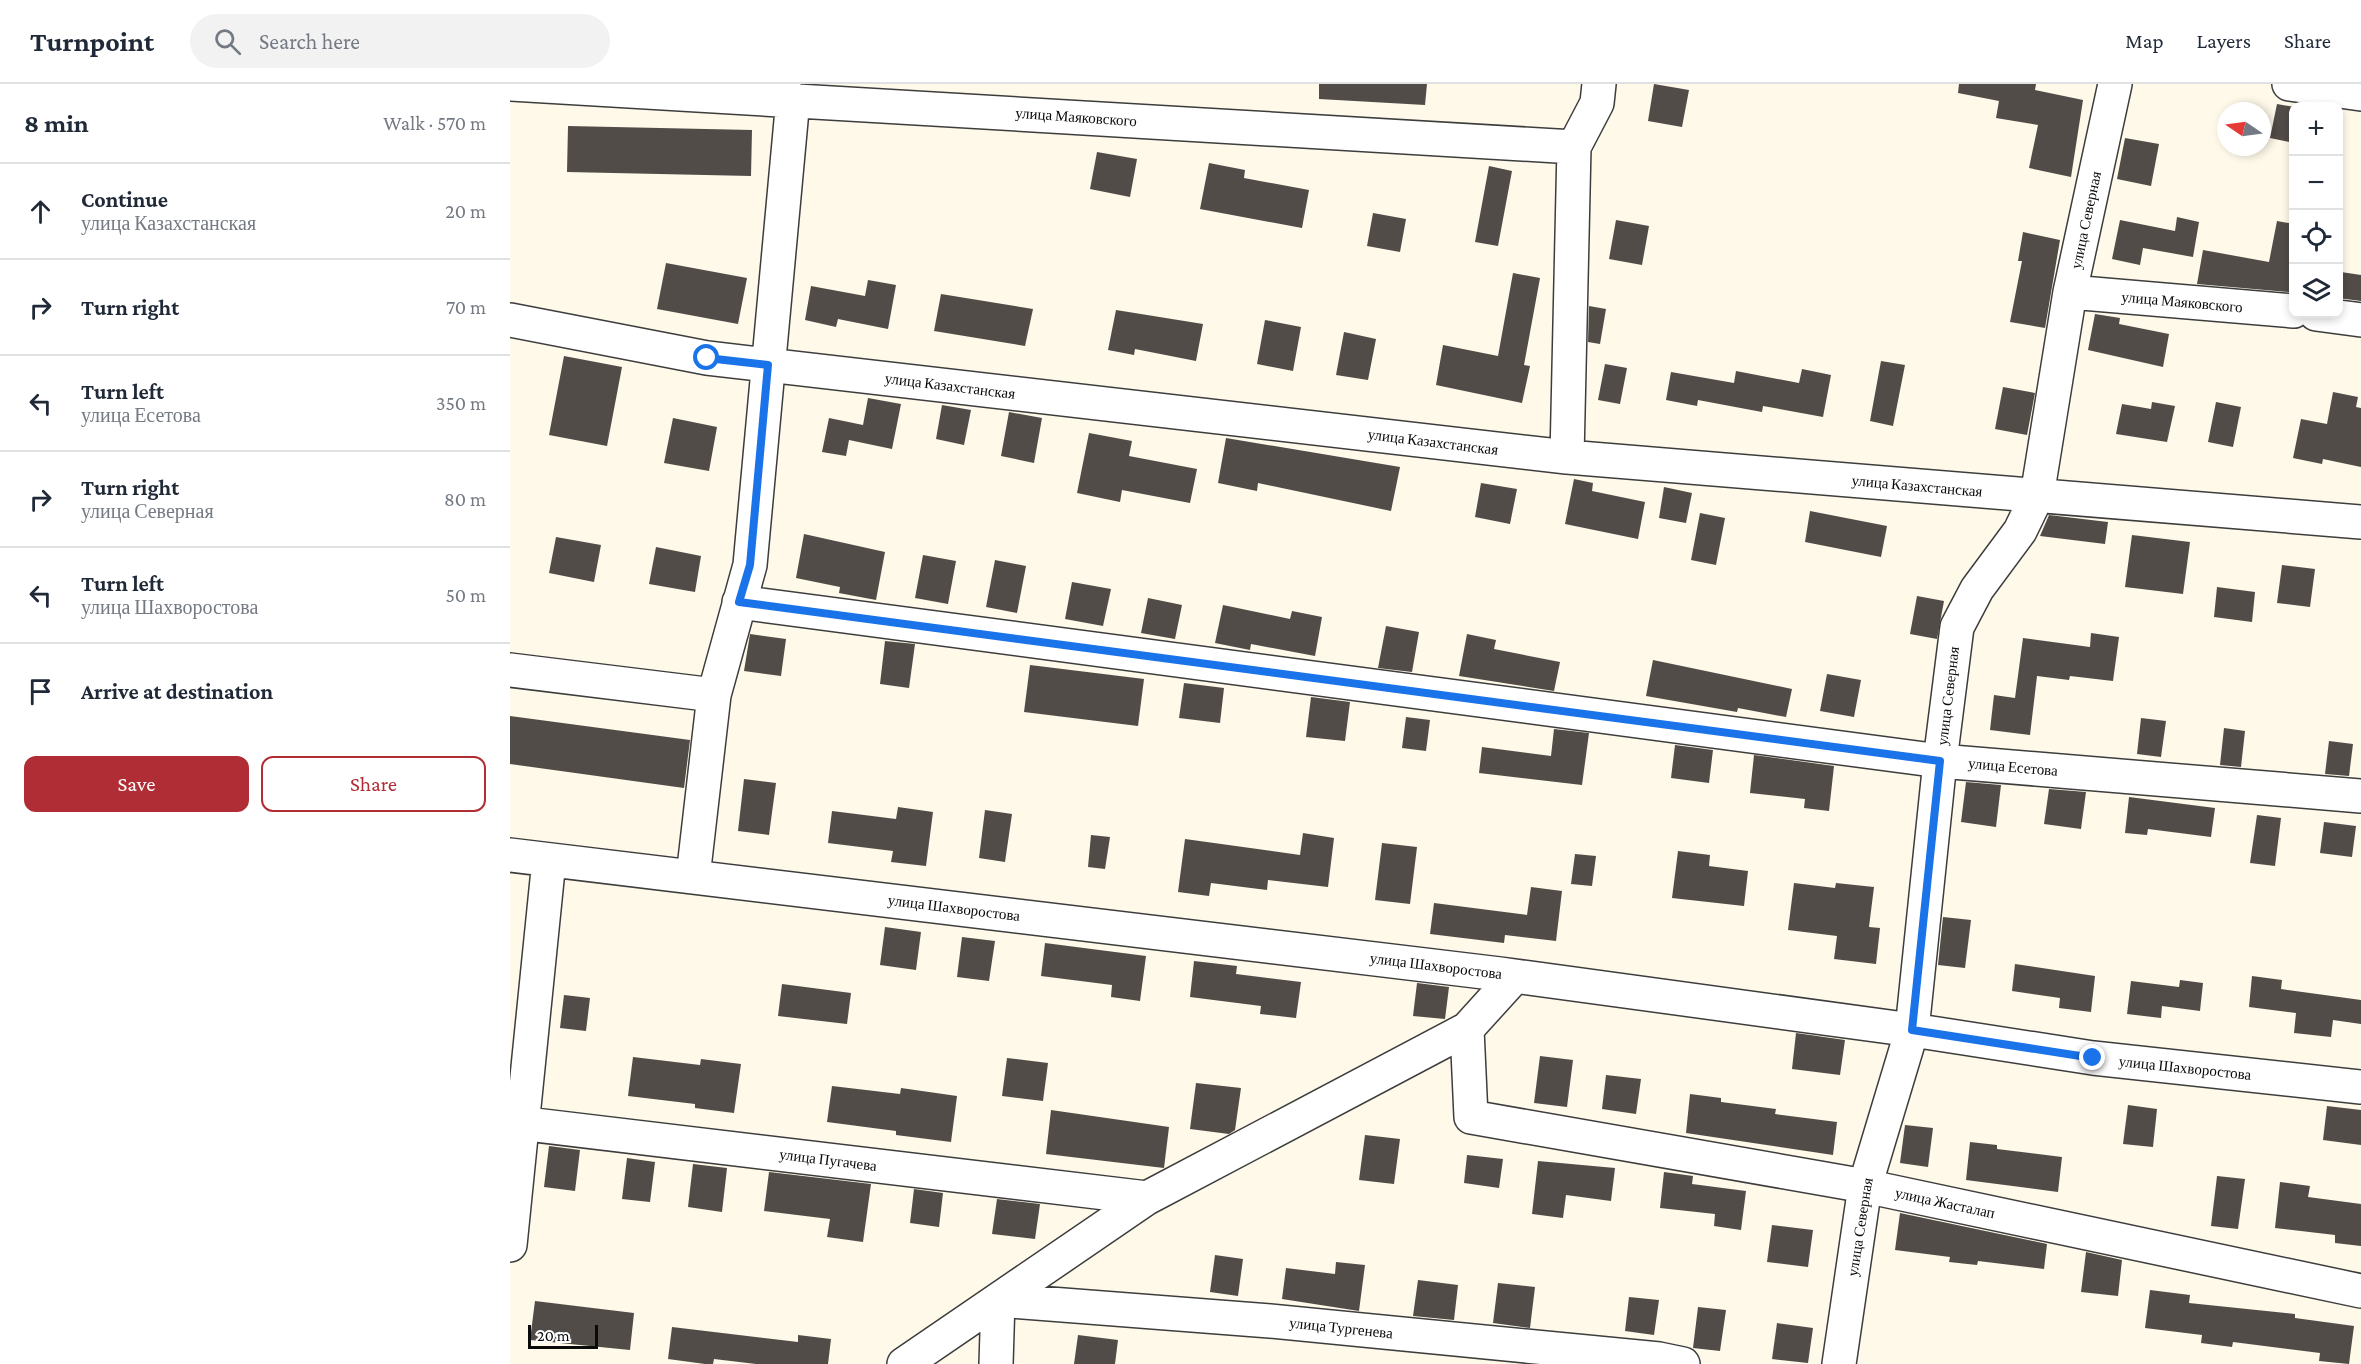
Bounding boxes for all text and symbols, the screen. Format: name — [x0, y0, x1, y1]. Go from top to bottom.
search box — [190, 14, 610, 68]
icon: search — [211, 25, 244, 58]
text: Turnpoint — [30, 26, 154, 57]
text: Search here — [259, 29, 360, 54]
text: Map — [2125, 29, 2164, 53]
text: Layers — [2197, 29, 2251, 53]
text: Share — [2284, 29, 2331, 53]
north arrow — [2217, 102, 2271, 156]
map controls — [2289, 102, 2343, 318]
button: + — [2289, 102, 2343, 156]
street label: улица Маяковского — [1015, 105, 1137, 129]
text: 8 min — [24, 109, 89, 138]
text: Walk · 570 m — [383, 112, 486, 134]
button: − — [2289, 156, 2343, 210]
street label: улица Северная — [2068, 170, 2104, 270]
text: Continue — [81, 187, 168, 212]
icon: ahead — [24, 195, 57, 228]
text: 20 m — [445, 200, 486, 222]
button: locate — [2289, 210, 2343, 264]
text: улица Казахстанская — [81, 212, 256, 234]
button: layers — [2289, 264, 2343, 318]
street label: улица Маяковского — [2121, 289, 2243, 315]
icon: right — [24, 291, 57, 324]
text: Turn right — [81, 295, 179, 320]
text: 70 m — [446, 296, 486, 318]
route start — [693, 344, 719, 370]
street label: улица Казахстанская — [884, 370, 1016, 402]
text: Turn left — [81, 379, 164, 404]
icon: left — [24, 387, 57, 420]
text: 350 m — [436, 392, 486, 414]
text: улица Есетова — [81, 404, 201, 426]
street label: улица Казахстанская — [1367, 426, 1499, 458]
street label: улица Казахстанская — [1851, 472, 1983, 500]
text: Turn right — [81, 475, 179, 500]
icon: right — [24, 483, 57, 516]
text: 80 m — [444, 488, 486, 510]
text: улица Северная — [81, 500, 214, 522]
text: Turn left — [81, 571, 164, 596]
icon: left — [24, 579, 57, 612]
text: 50 m — [445, 584, 486, 606]
text: улица Шахворостова — [81, 596, 258, 618]
street label: улица Северная — [1934, 646, 1962, 746]
icon: arrive — [24, 675, 57, 708]
text: Arrive at destination — [81, 679, 273, 704]
street label: улица Есетова — [1968, 755, 2059, 779]
button: Save — [24, 756, 249, 812]
button: Share — [261, 756, 486, 812]
street label: улица Шахворостова — [887, 892, 1021, 924]
street label: улица Шахворостова — [1369, 950, 1503, 982]
route end — [2079, 1044, 2105, 1070]
street label: улица Шахворостова — [2118, 1053, 2252, 1083]
street label: улица Пугачева — [778, 1146, 878, 1174]
street label: улица Северная — [1844, 1177, 1876, 1277]
street label: улица Жасталап — [1894, 1185, 1996, 1221]
street label: улица Тургенева — [1288, 1315, 1394, 1341]
scale bar — [528, 1322, 598, 1350]
text: 20 m — [537, 1327, 570, 1344]

